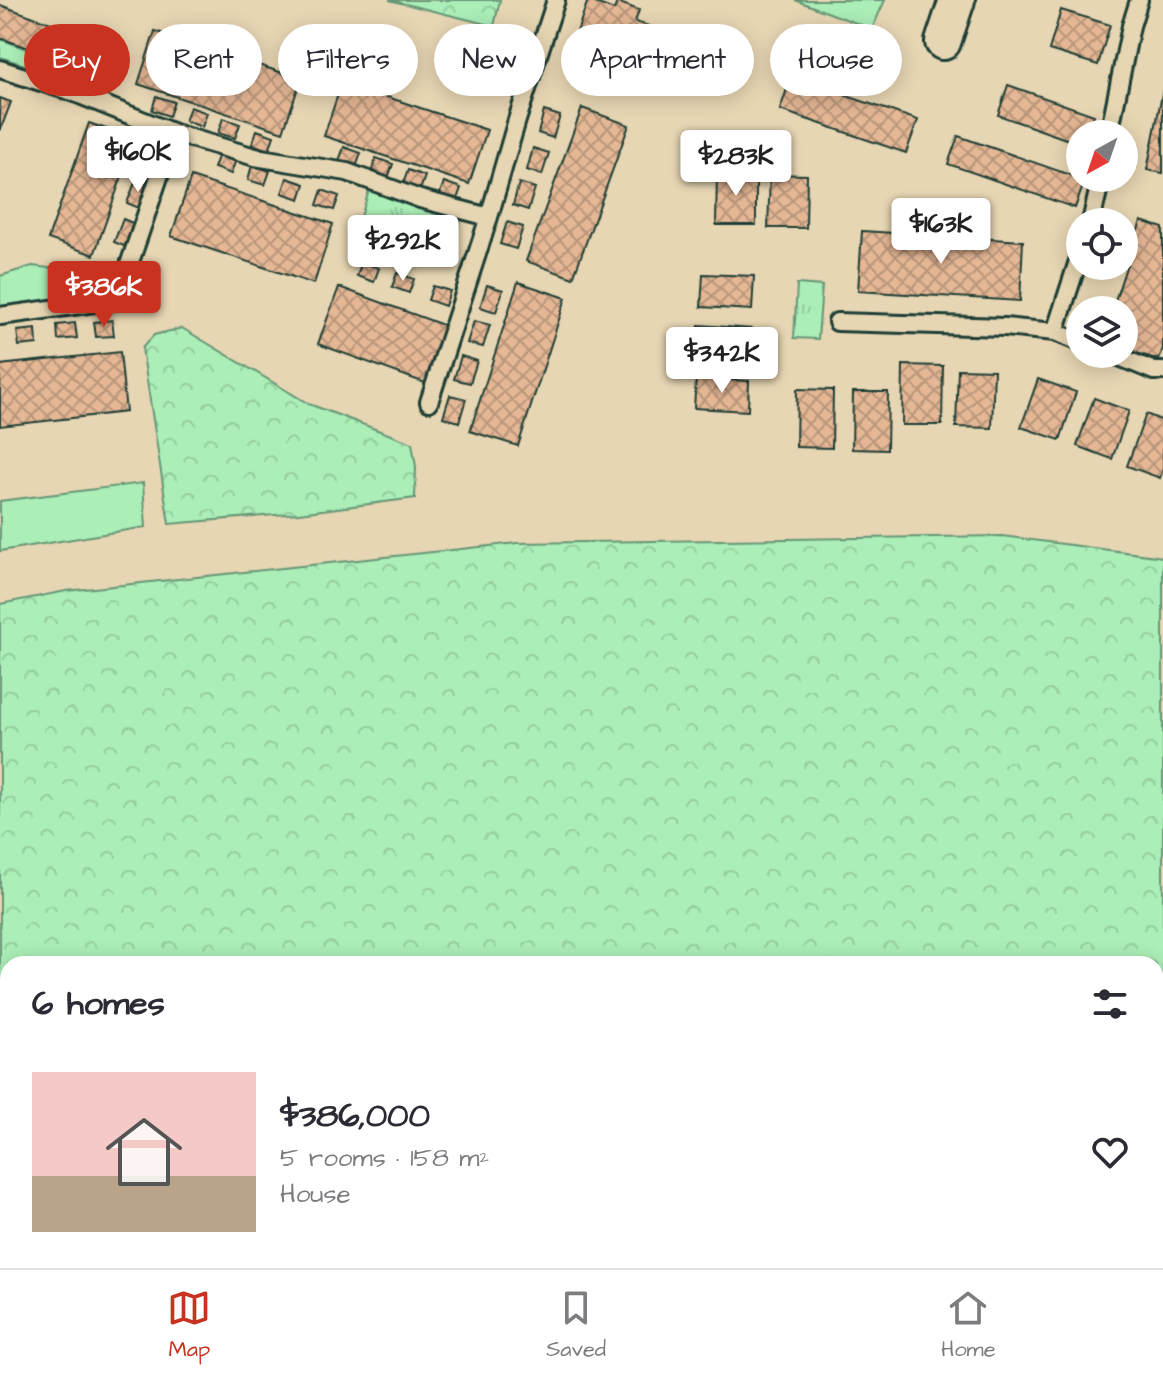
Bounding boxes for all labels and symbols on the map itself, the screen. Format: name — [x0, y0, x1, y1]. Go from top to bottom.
north arrow — [1066, 120, 1138, 192]
pin: $160K — [82, 126, 194, 194]
pin: $283K — [680, 130, 792, 198]
pin: $163K — [885, 198, 997, 266]
pin: $292K — [347, 215, 459, 283]
pin: $386K — [48, 261, 160, 329]
pin: $342K — [666, 327, 778, 395]

